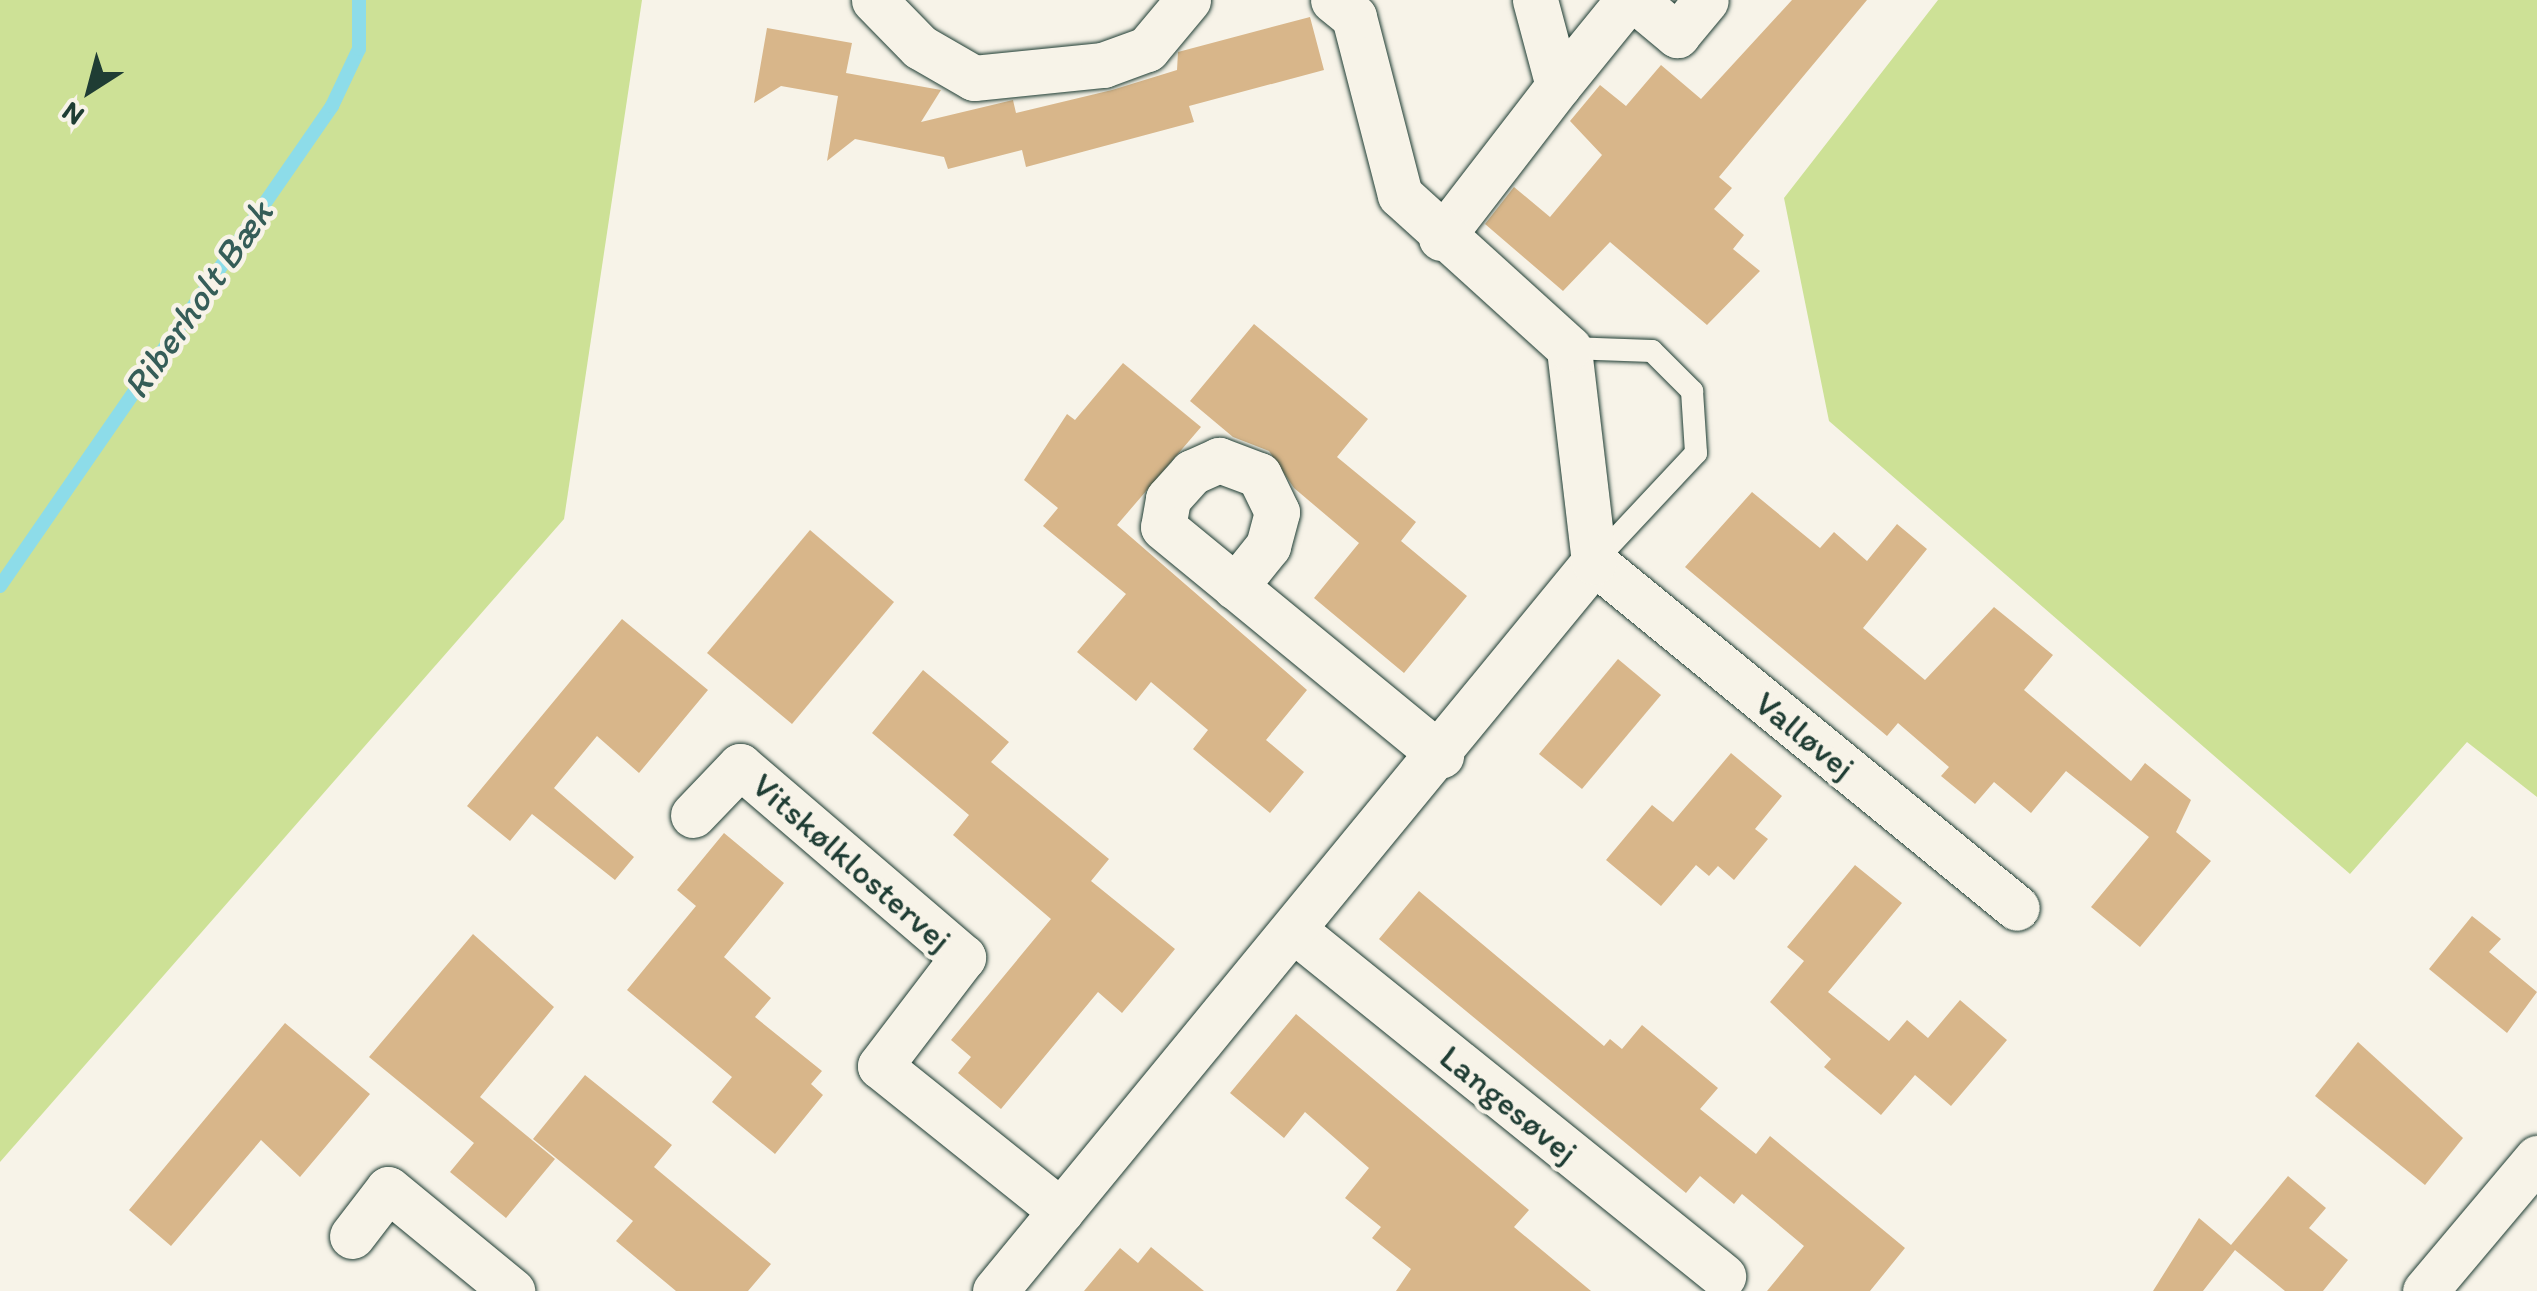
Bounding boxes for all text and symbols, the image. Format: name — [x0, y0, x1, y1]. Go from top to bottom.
north arrow — [40, 40, 140, 140]
text: N — [55, 95, 90, 134]
water label: Riberholt Bæk — [113, 192, 283, 408]
street label: Valløvej — [1746, 682, 1864, 788]
street label: Vitskølklostervej — [744, 764, 960, 960]
street label: Langesøvej — [1431, 1036, 1587, 1172]

